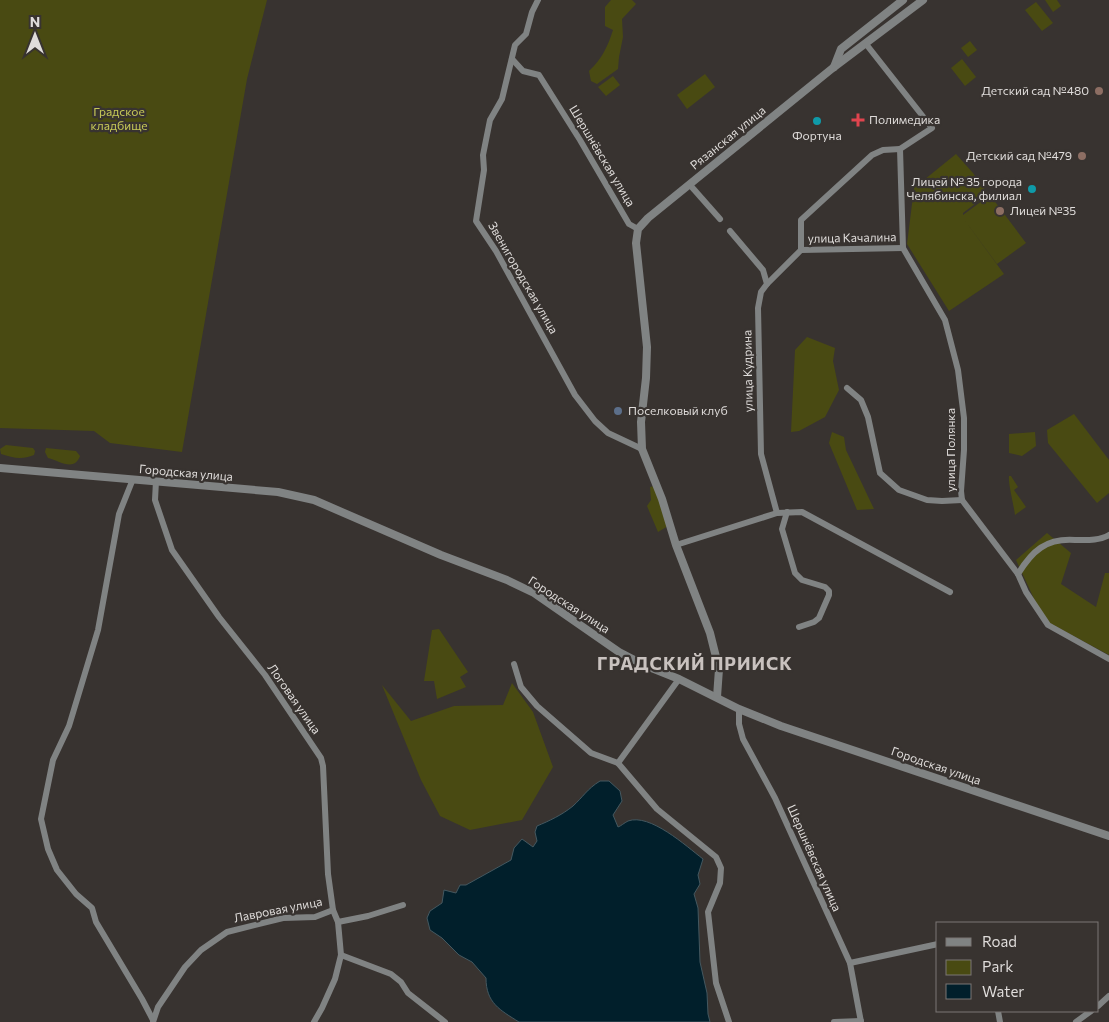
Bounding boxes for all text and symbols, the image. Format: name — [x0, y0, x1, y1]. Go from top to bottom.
north arrow — [10, 10, 60, 60]
text: N — [30, 13, 40, 30]
place label: Детский сад №480 — [981, 83, 1089, 97]
marker: Детский сад №480 — [1093, 85, 1105, 97]
street label: Шершнёвская улица — [567, 102, 639, 209]
street label: Рязанская улица — [687, 103, 768, 172]
park label: Градское кладбище — [90, 104, 148, 132]
place label: Полимедика — [869, 112, 940, 126]
marker: Полимедика — [851, 113, 865, 127]
marker: Фортуна — [811, 115, 823, 127]
place label: Фортуна — [792, 128, 842, 142]
place label: Детский сад №479 — [966, 148, 1072, 162]
marker: Детский сад №479 — [1076, 150, 1088, 162]
place label: Лицей № 35 города Челябинска, филиал — [906, 174, 1022, 202]
marker: Лицей № 35 города Челябинска, филиал — [1026, 183, 1038, 195]
place label: Лицей №35 — [1010, 203, 1076, 217]
marker: Лицей №35 — [994, 205, 1006, 217]
street label: Звенигородская улица — [486, 219, 562, 336]
street label: улица Качалина — [807, 229, 897, 245]
street label: улица Кудрина — [739, 330, 755, 412]
place label: Поселковый клуб — [628, 403, 728, 417]
marker: Поселковый клуб — [612, 405, 624, 417]
street label: улица Полянка — [943, 408, 957, 492]
street label: Городская улица — [139, 461, 234, 483]
street label: Городская улица — [526, 573, 613, 636]
district label: ГРАДСКИЙ ПРИИСК — [597, 652, 793, 674]
street label: Логовая улица — [265, 661, 324, 736]
street label: Городская улица — [890, 743, 983, 787]
street label: Шершнёвская улица — [785, 802, 845, 913]
street label: Лавровая улица — [232, 894, 323, 924]
legend — [936, 922, 1099, 1012]
text: Road — [982, 932, 1017, 950]
text: Park — [982, 957, 1013, 975]
text: Water — [982, 982, 1024, 1000]

